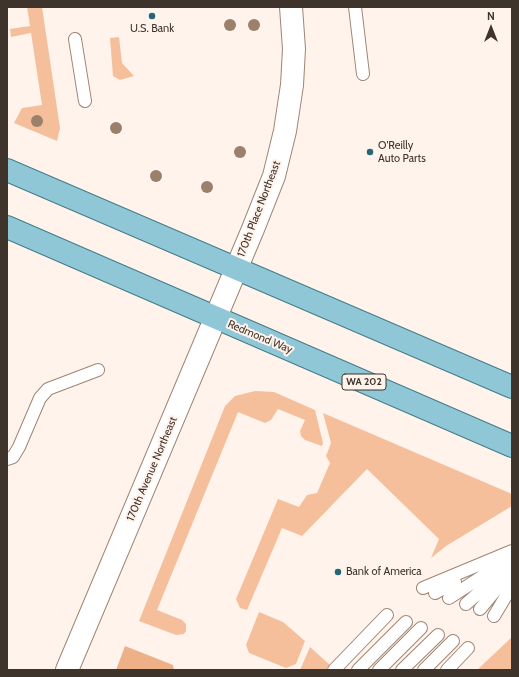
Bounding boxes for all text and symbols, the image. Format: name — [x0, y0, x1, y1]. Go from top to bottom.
north arrow — [471, 8, 511, 48]
text: N — [487, 9, 495, 23]
marker: U.S. Bank — [147, 11, 157, 21]
place label: U.S. Bank — [130, 22, 174, 36]
place label: O'Reilly Auto Parts — [378, 139, 426, 165]
marker: O'Reilly Auto Parts — [365, 147, 375, 157]
street label: 170th Place Northeast — [235, 159, 283, 259]
street label: Redmond Way — [226, 317, 294, 357]
road number: WA 202 — [342, 374, 386, 390]
street label: 170th Avenue Northeast — [124, 415, 180, 523]
place label: Bank of America — [346, 565, 422, 579]
marker: Bank of America — [333, 567, 343, 577]

